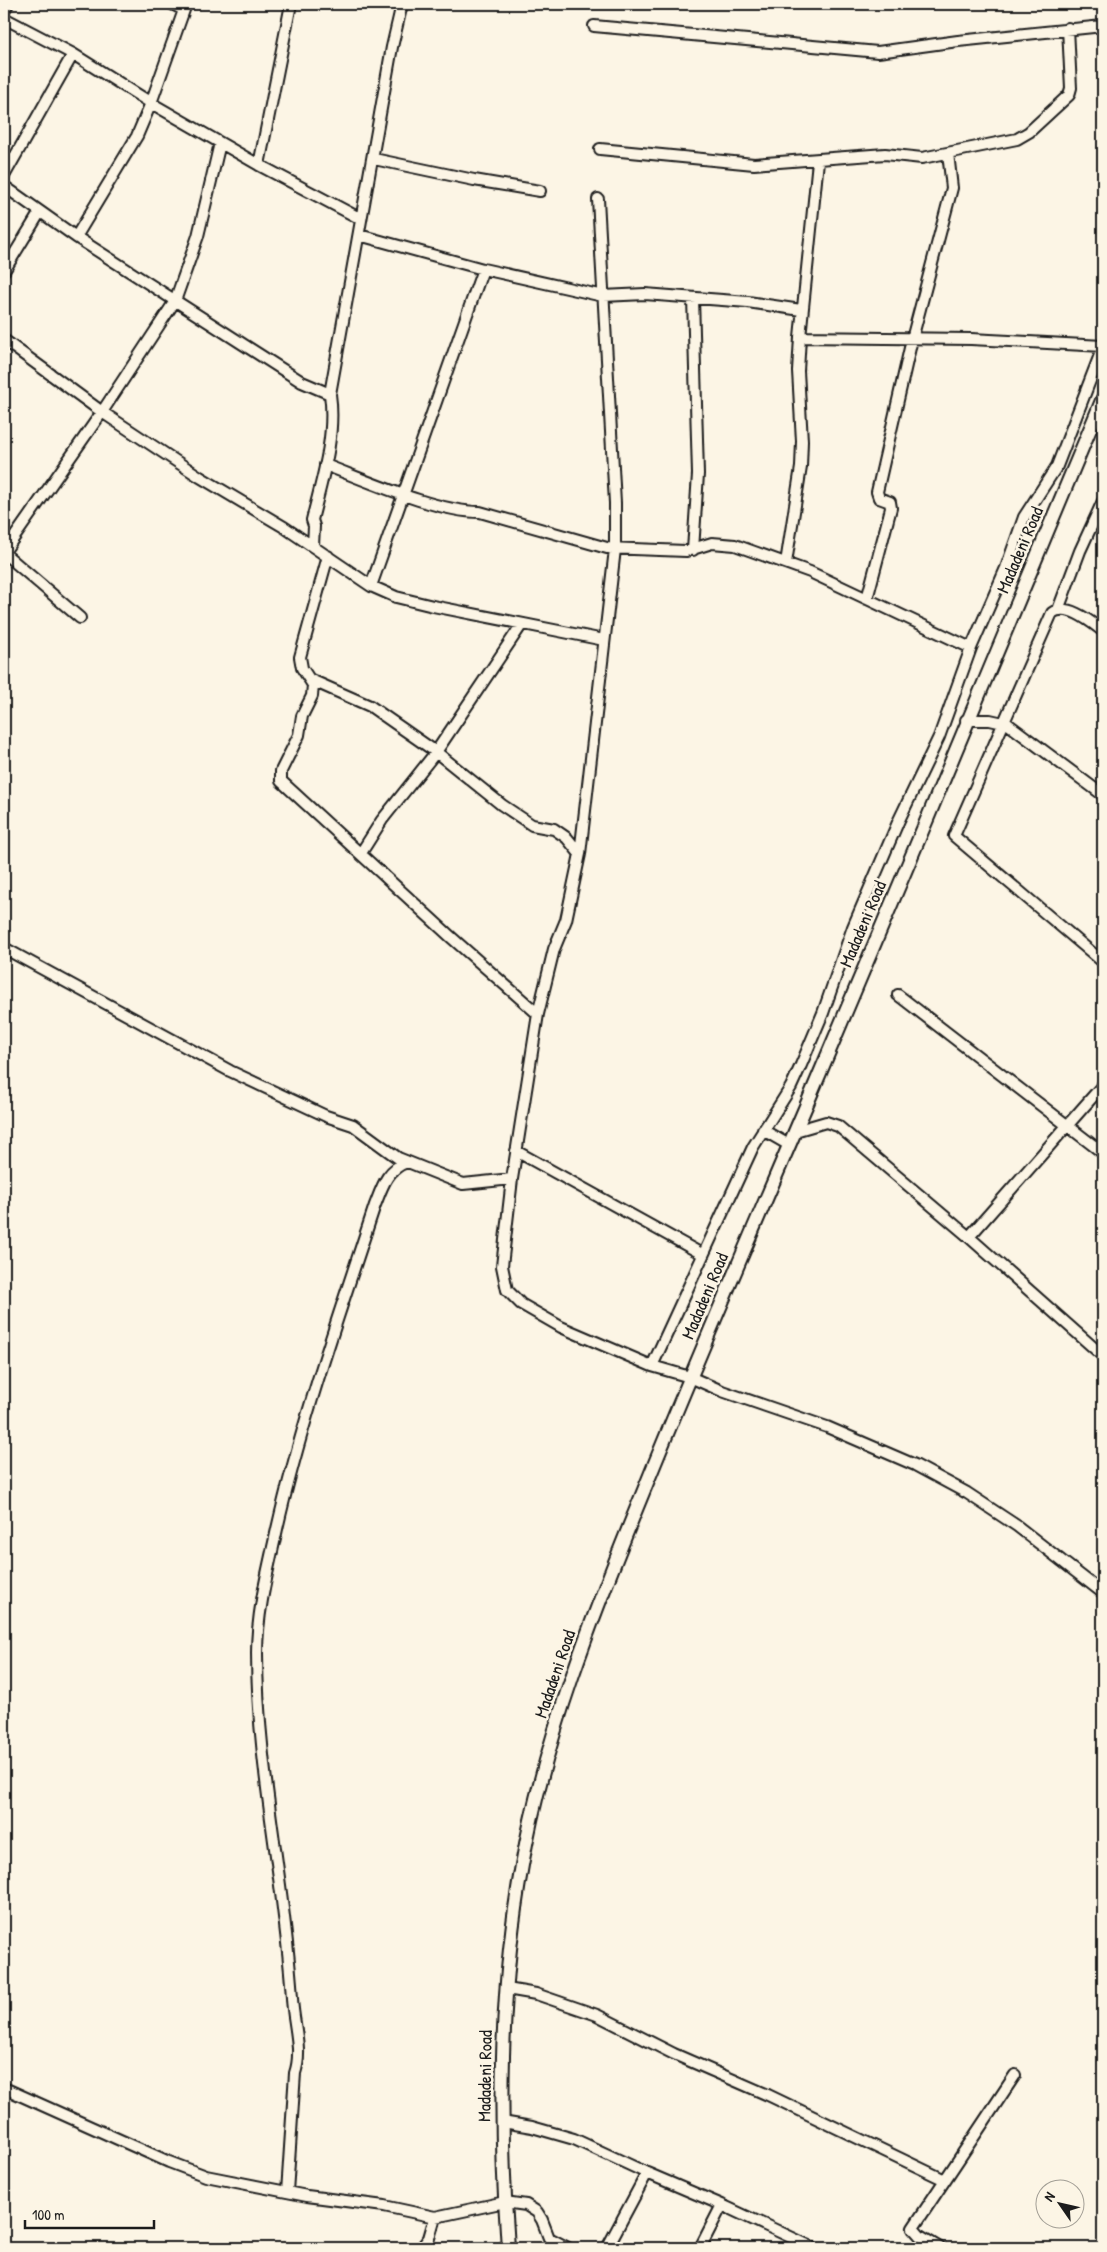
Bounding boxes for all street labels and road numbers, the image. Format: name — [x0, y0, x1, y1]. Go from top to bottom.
street label: Madadeni Road — [990, 503, 1049, 597]
street label: Madadeni Road — [833, 877, 892, 971]
street label: Madadeni Road — [675, 1249, 734, 1343]
street label: Madadeni Road — [528, 1626, 581, 1721]
street label: Madadeni Road — [471, 2030, 498, 2122]

